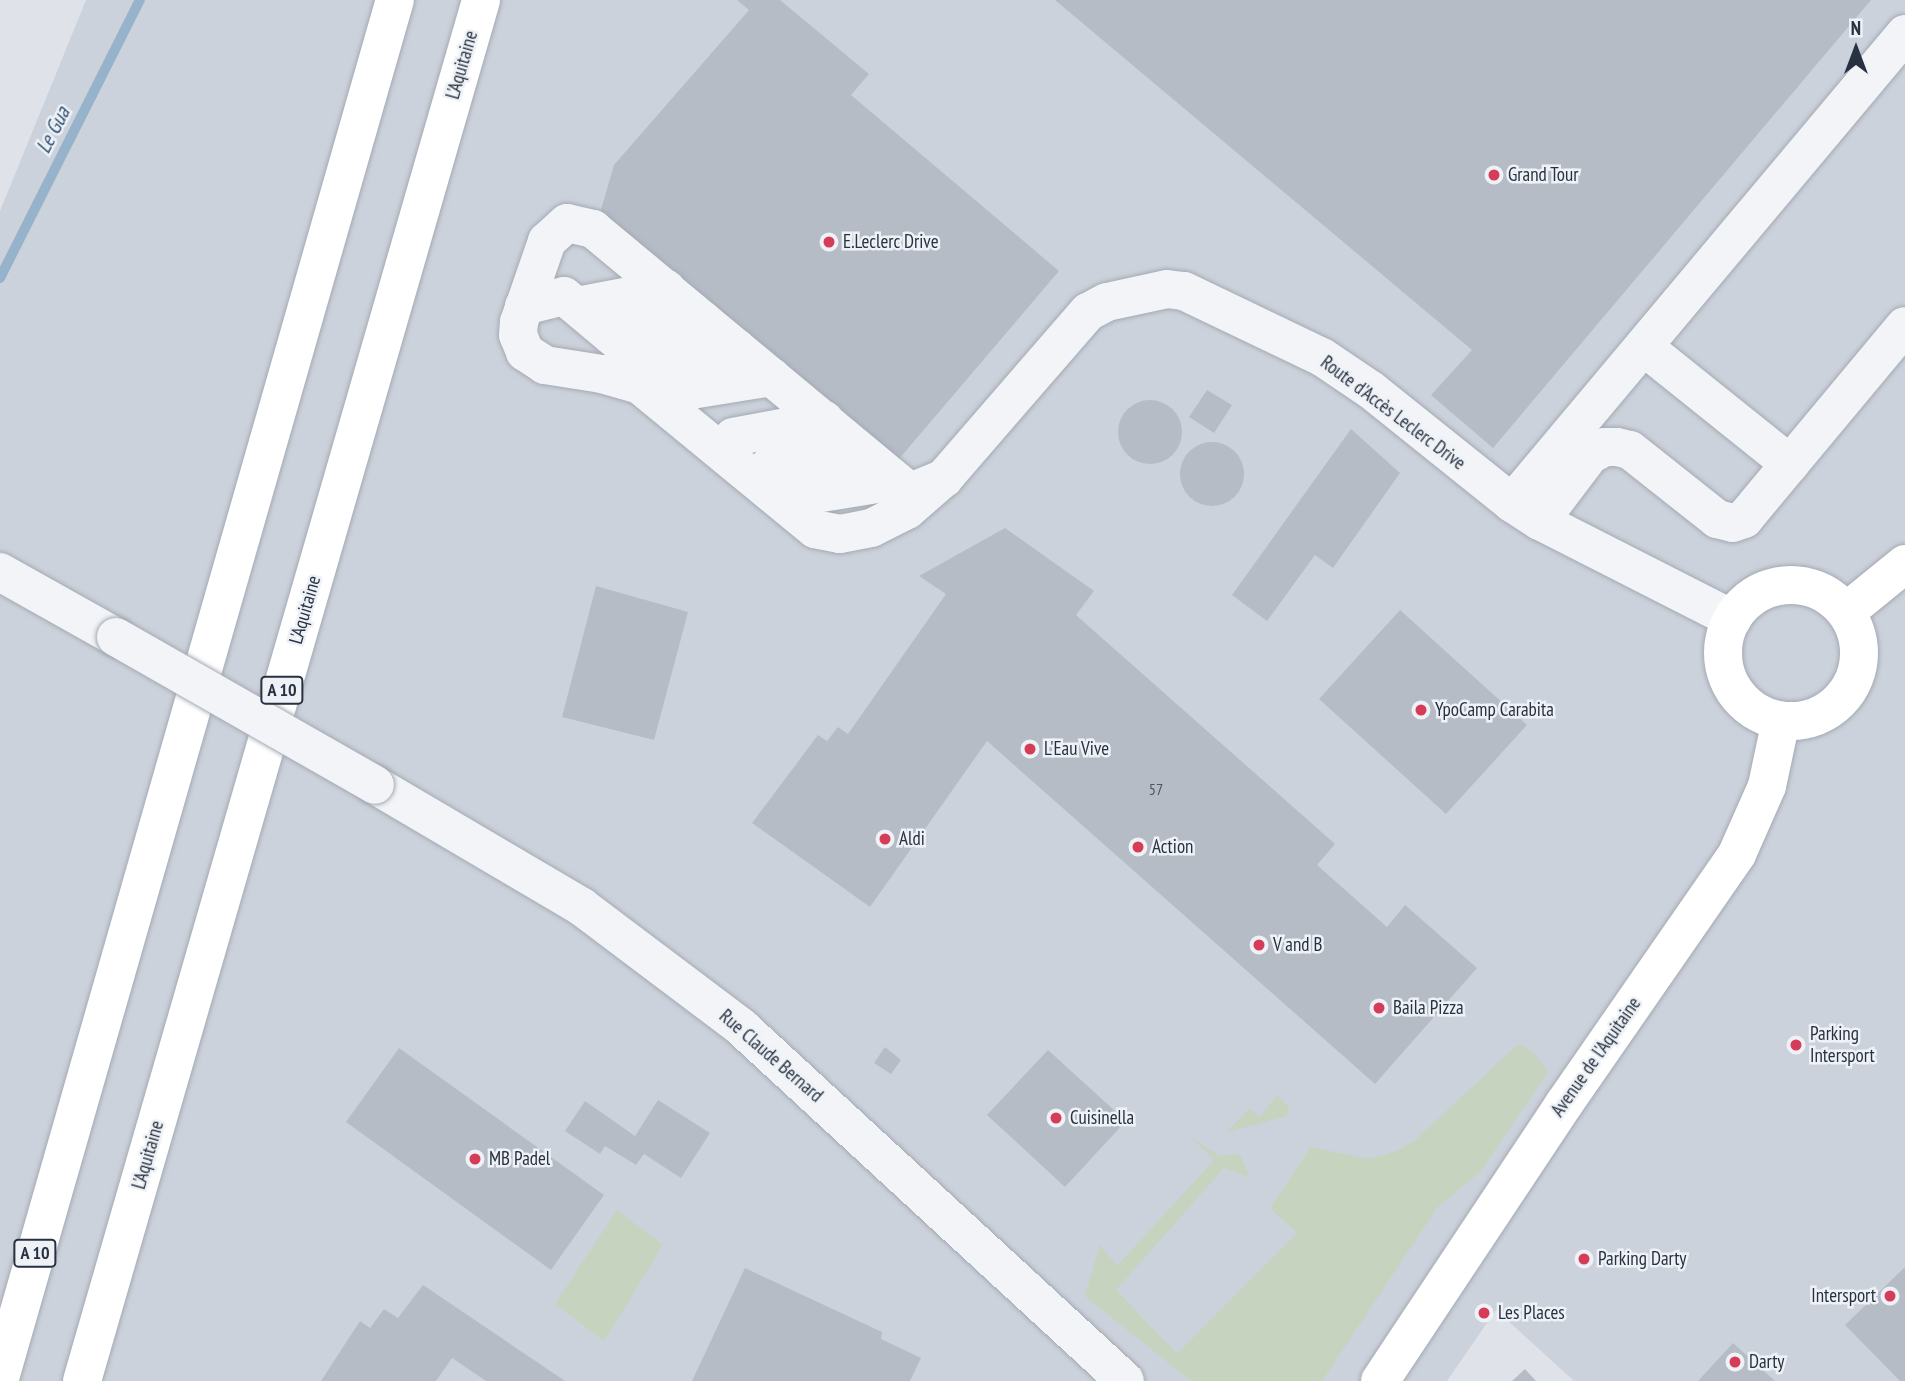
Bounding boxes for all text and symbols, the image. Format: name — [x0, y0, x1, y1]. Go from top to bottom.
north arrow — [1821, 14, 1891, 84]
text: N — [1851, 16, 1861, 40]
street label: L'Aquitaine — [441, 28, 483, 102]
water label: Le Gua — [31, 103, 75, 157]
place label: Grand Tour — [1508, 164, 1579, 186]
marker: Grand Tour — [1486, 167, 1502, 183]
place label: E.Leclerc Drive — [843, 231, 939, 253]
marker: E.Leclerc Drive — [821, 234, 837, 250]
street label: Route d'Accès Leclerc Drive — [1316, 351, 1470, 475]
street label: L'Aquitaine — [284, 573, 326, 647]
road number: A 10 — [259, 676, 305, 704]
place label: YpoCamp Carabita — [1435, 699, 1554, 721]
marker: YpoCamp Carabita — [1413, 702, 1429, 718]
place label: L'Eau Vive — [1044, 738, 1110, 760]
marker: L'Eau Vive — [1022, 741, 1038, 757]
house number: 57 — [1149, 779, 1163, 799]
place label: Aldi — [899, 828, 925, 850]
marker: Aldi — [877, 831, 893, 847]
place label: Action — [1152, 836, 1193, 858]
marker: Action — [1130, 839, 1146, 855]
place label: V and B — [1273, 934, 1323, 956]
marker: V and B — [1251, 937, 1267, 953]
street label: Avenue de l'Aquitaine — [1546, 993, 1646, 1121]
place label: Baila Pizza — [1393, 997, 1464, 1019]
marker: Baila Pizza — [1371, 1000, 1387, 1016]
street label: Rue Claude Bernard — [715, 1005, 827, 1107]
place label: Parking Intersport — [1810, 1023, 1875, 1067]
marker: Parking Intersport — [1788, 1037, 1804, 1053]
place label: Cuisinella — [1070, 1107, 1134, 1129]
marker: Cuisinella — [1048, 1110, 1064, 1126]
street label: L'Aquitaine — [127, 1118, 169, 1192]
place label: MB Padel — [489, 1148, 550, 1170]
marker: MB Padel — [467, 1151, 483, 1167]
road number: A 10 — [12, 1238, 58, 1268]
place label: Parking Darty — [1598, 1248, 1686, 1270]
marker: Parking Darty — [1576, 1251, 1592, 1267]
place label: Intersport — [1811, 1285, 1876, 1307]
marker: Intersport — [1882, 1288, 1898, 1304]
place label: Les Places — [1498, 1302, 1565, 1324]
marker: Les Places — [1476, 1305, 1492, 1321]
place label: Darty — [1749, 1351, 1784, 1373]
marker: Darty — [1727, 1354, 1743, 1370]

